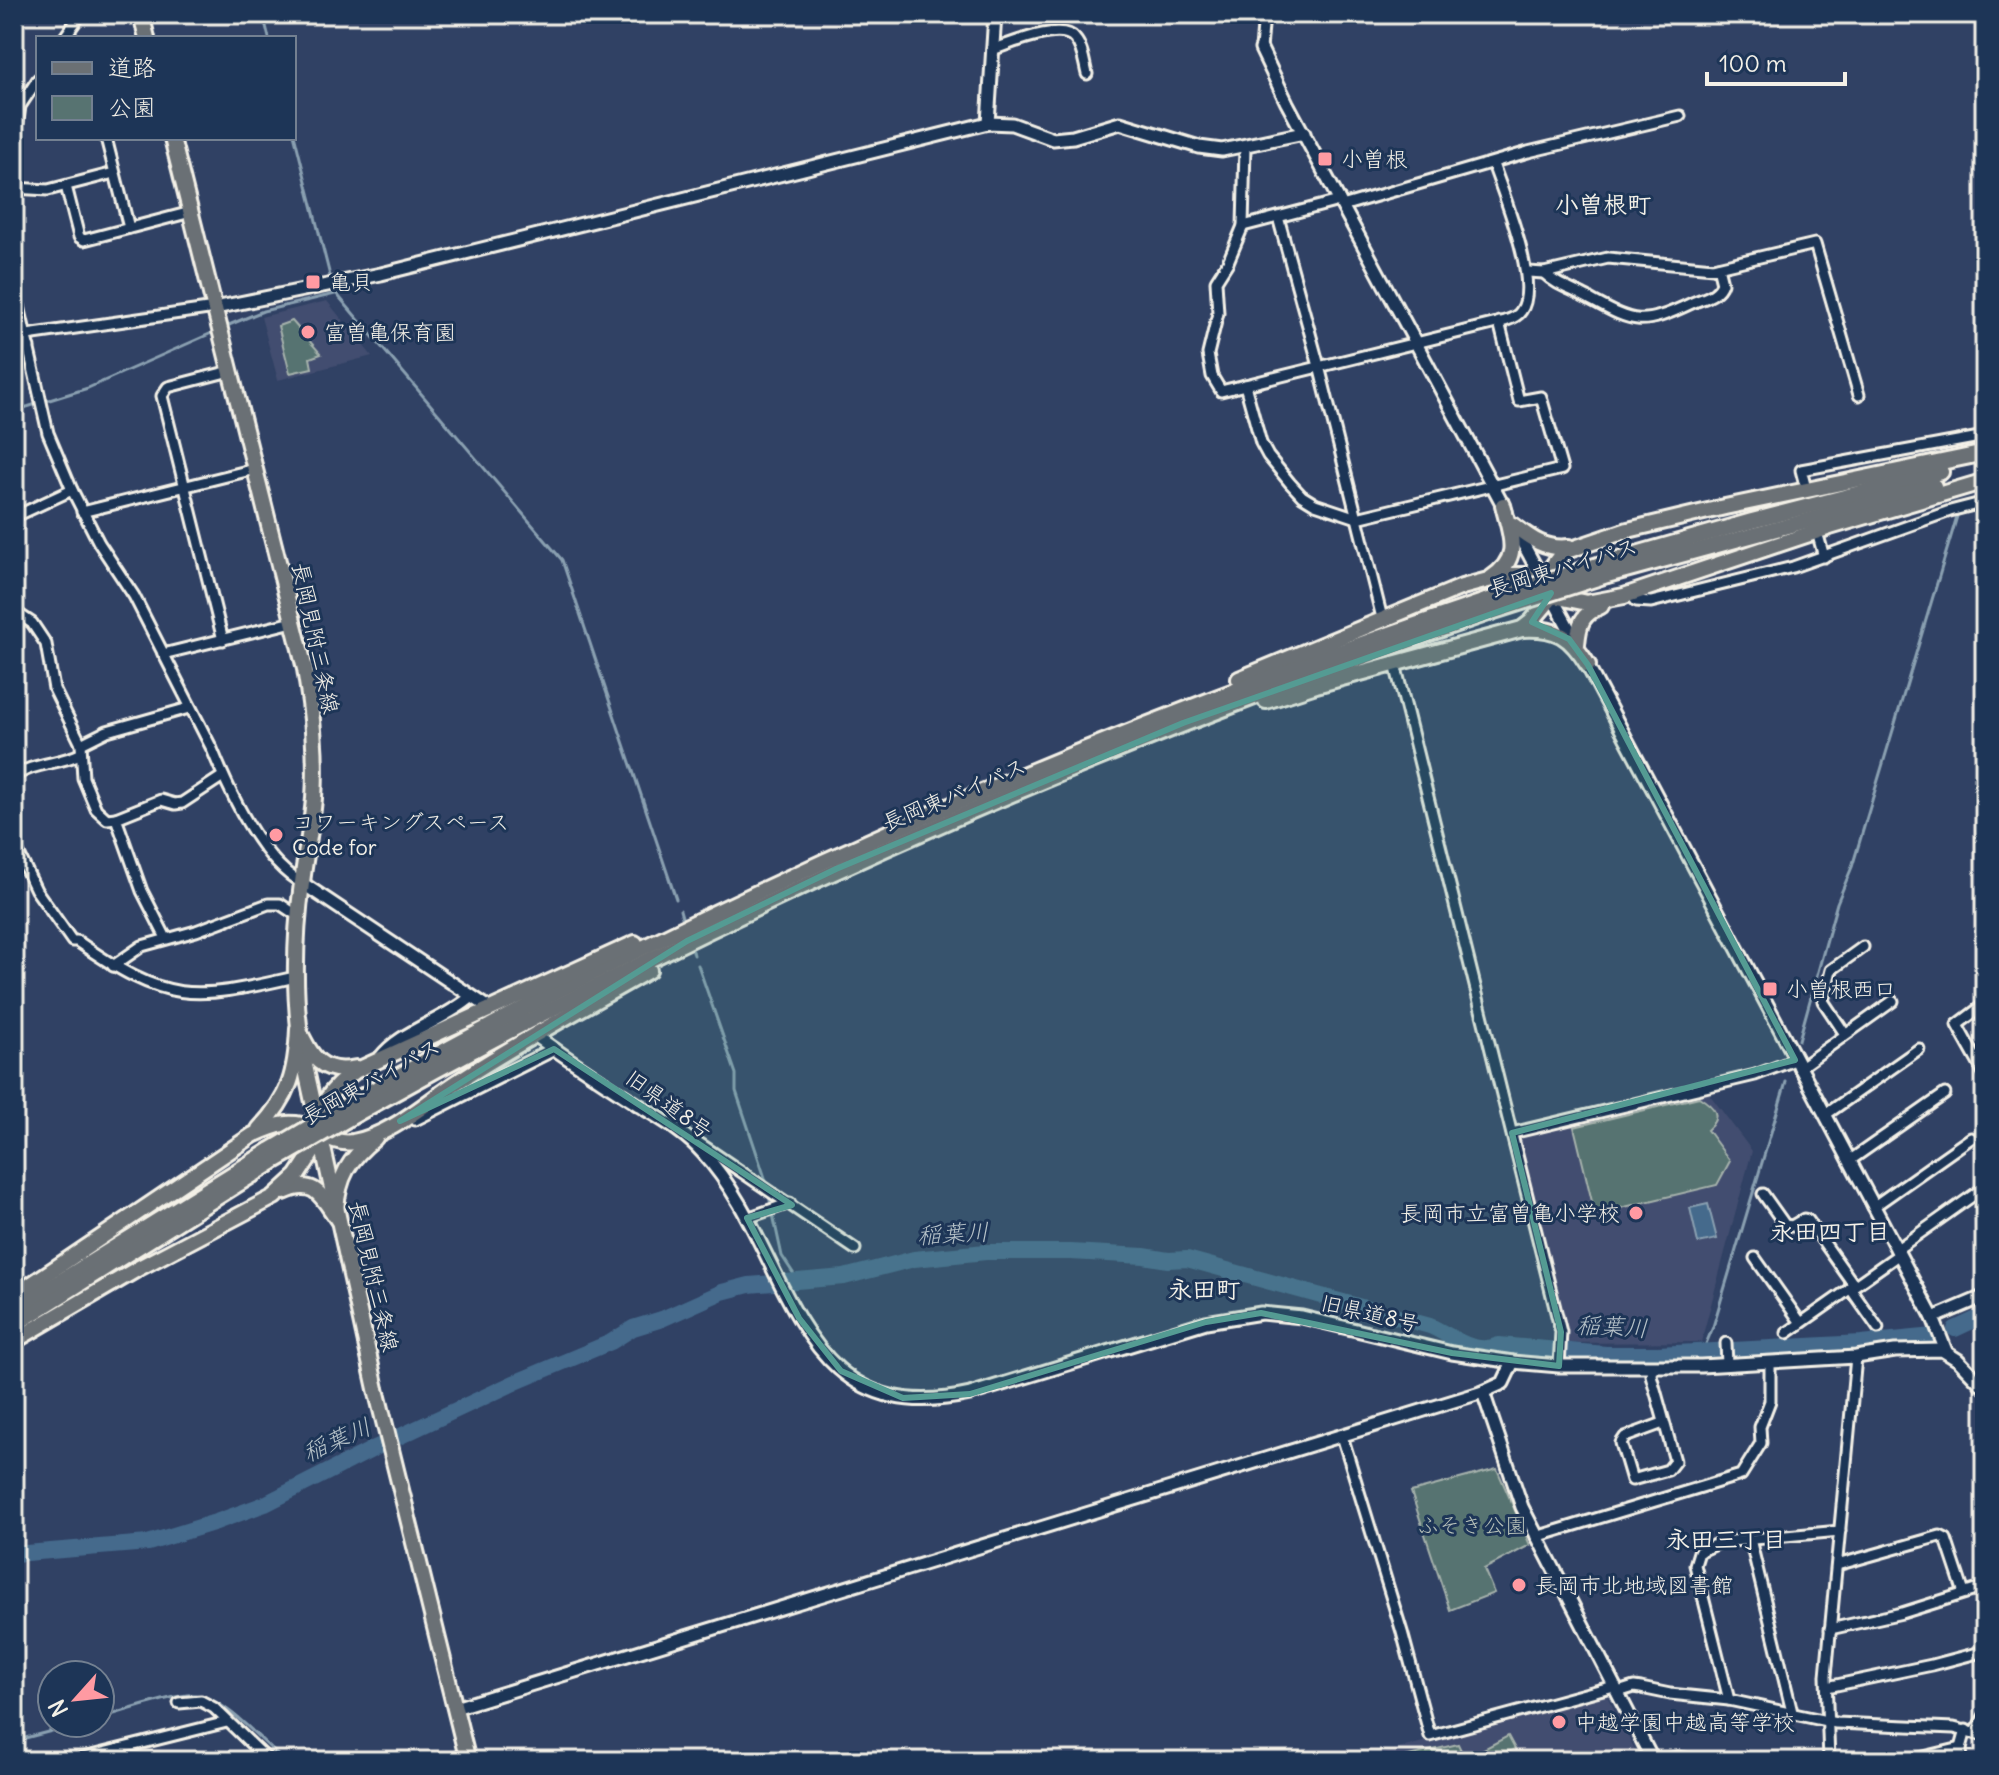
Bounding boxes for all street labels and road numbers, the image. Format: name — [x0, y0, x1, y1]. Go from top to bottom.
street label: 長岡東バイパス — [1485, 531, 1641, 603]
street label: 長岡見附三条線 — [286, 560, 346, 716]
street label: 長岡東バイパス — [878, 751, 1030, 837]
street label: 長岡東バイパス — [297, 1032, 445, 1130]
street label: 旧県道8号 — [620, 1063, 718, 1145]
street label: 長岡見附三条線 — [343, 1198, 405, 1354]
street label: 旧県道8号 — [1318, 1288, 1422, 1338]

